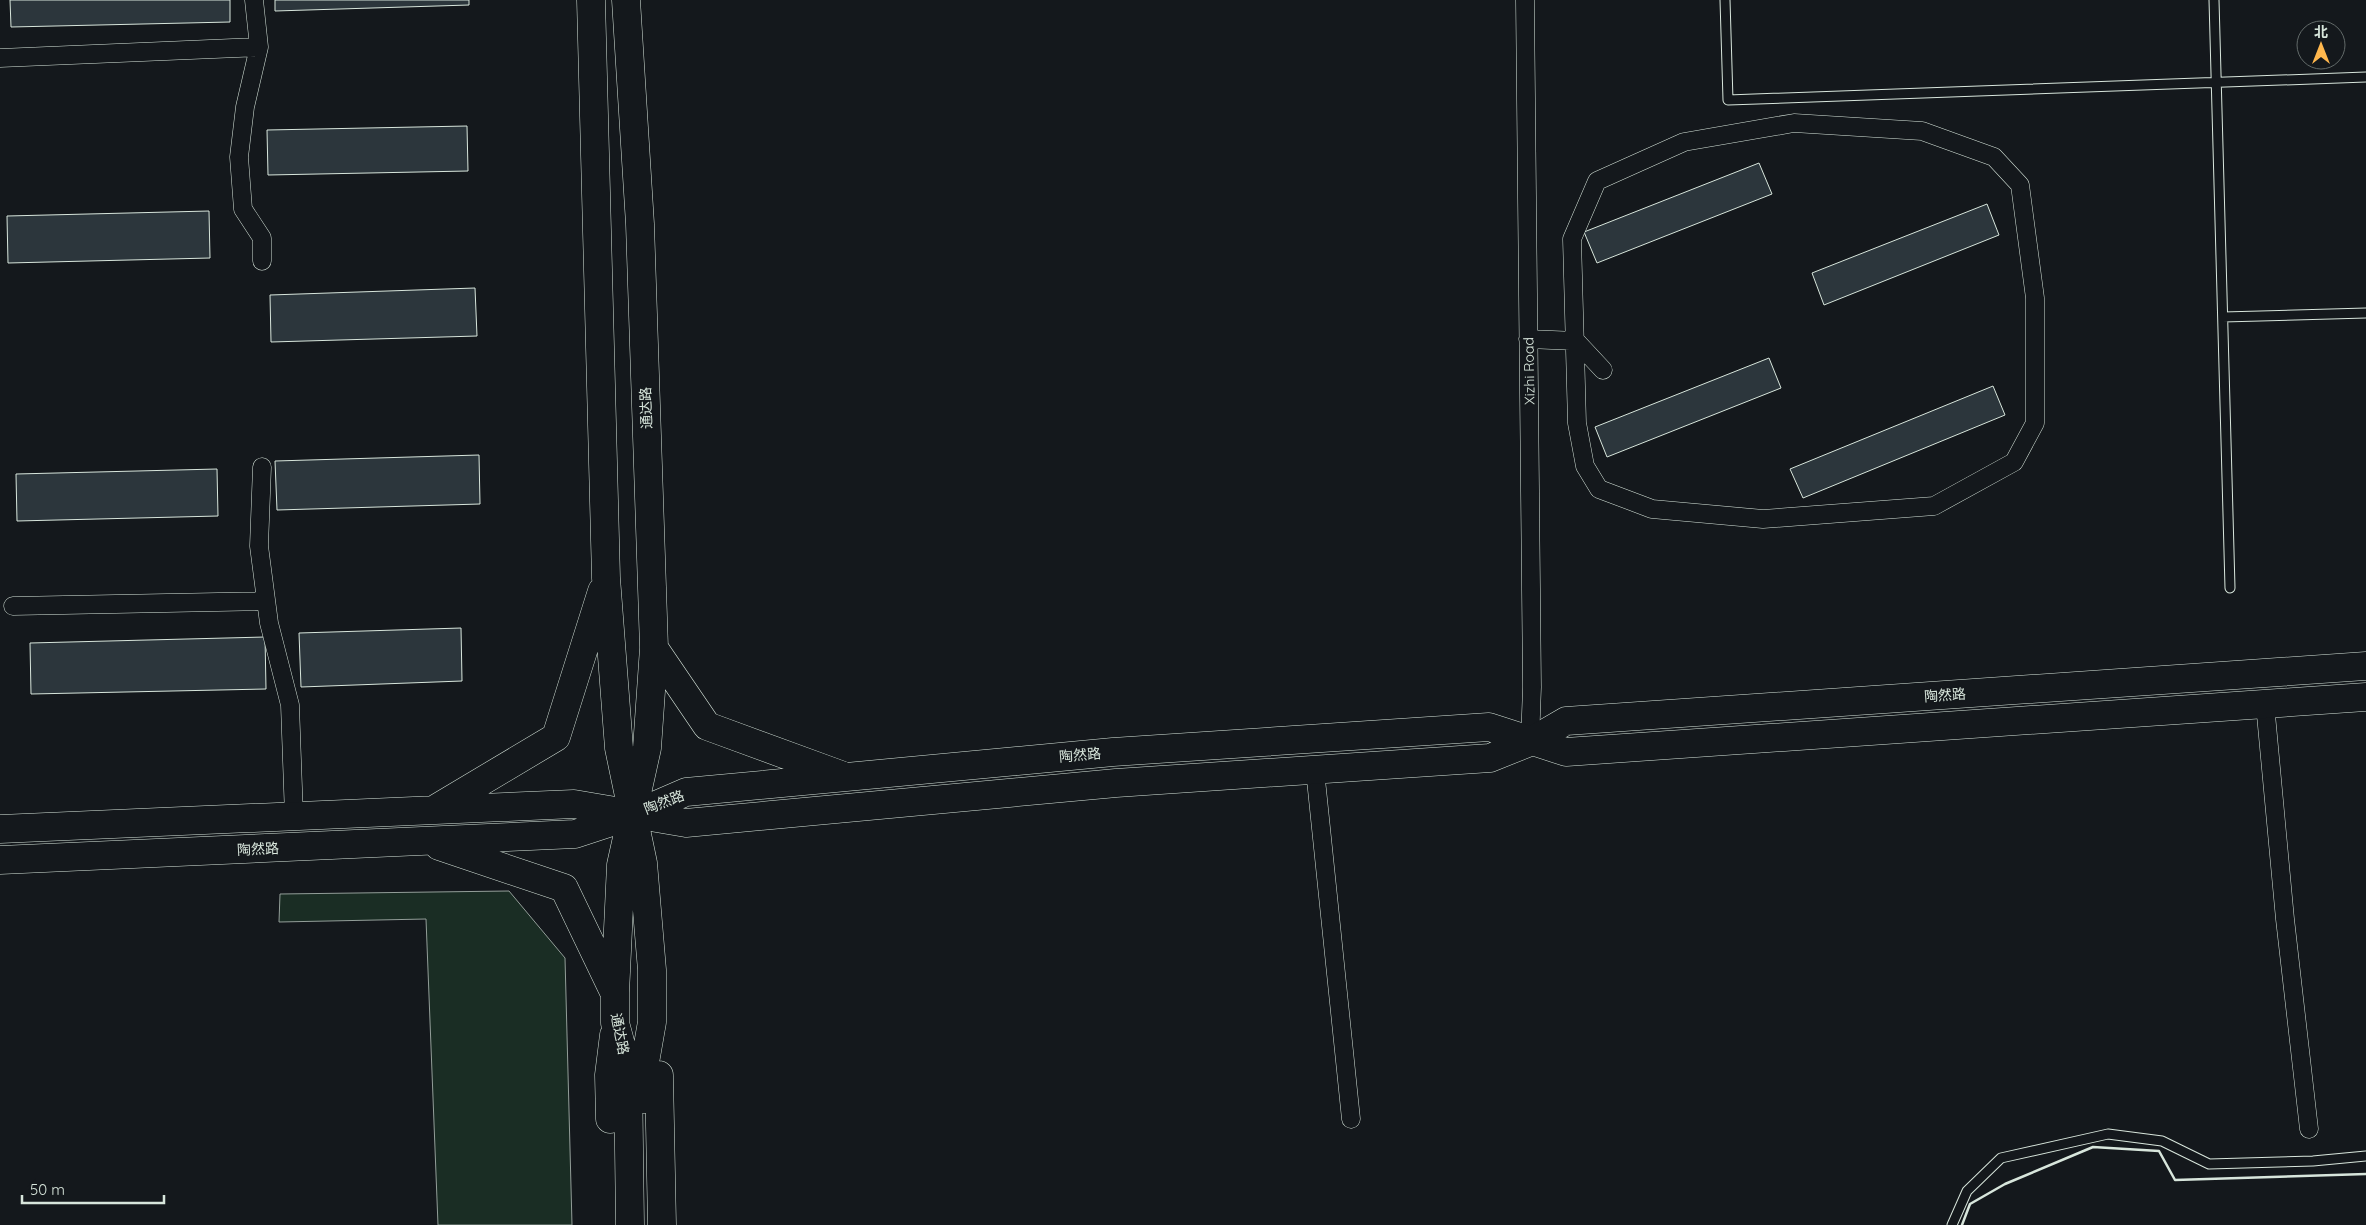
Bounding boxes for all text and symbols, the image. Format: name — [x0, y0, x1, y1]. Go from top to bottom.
north arrow — [2296, 20, 2346, 70]
text: 北 — [2314, 23, 2328, 41]
street label: Xizhi Road — [1519, 337, 1539, 405]
street label: 通达路 — [636, 387, 656, 429]
street label: 陶然路 — [1923, 685, 1967, 705]
street label: 陶然路 — [1058, 744, 1102, 766]
street label: 陶然路 — [641, 786, 687, 818]
street label: 陶然路 — [237, 839, 279, 859]
street label: 通达路 — [607, 1012, 633, 1056]
scale bar — [22, 1172, 165, 1204]
text: 50 m — [30, 1180, 65, 1199]

